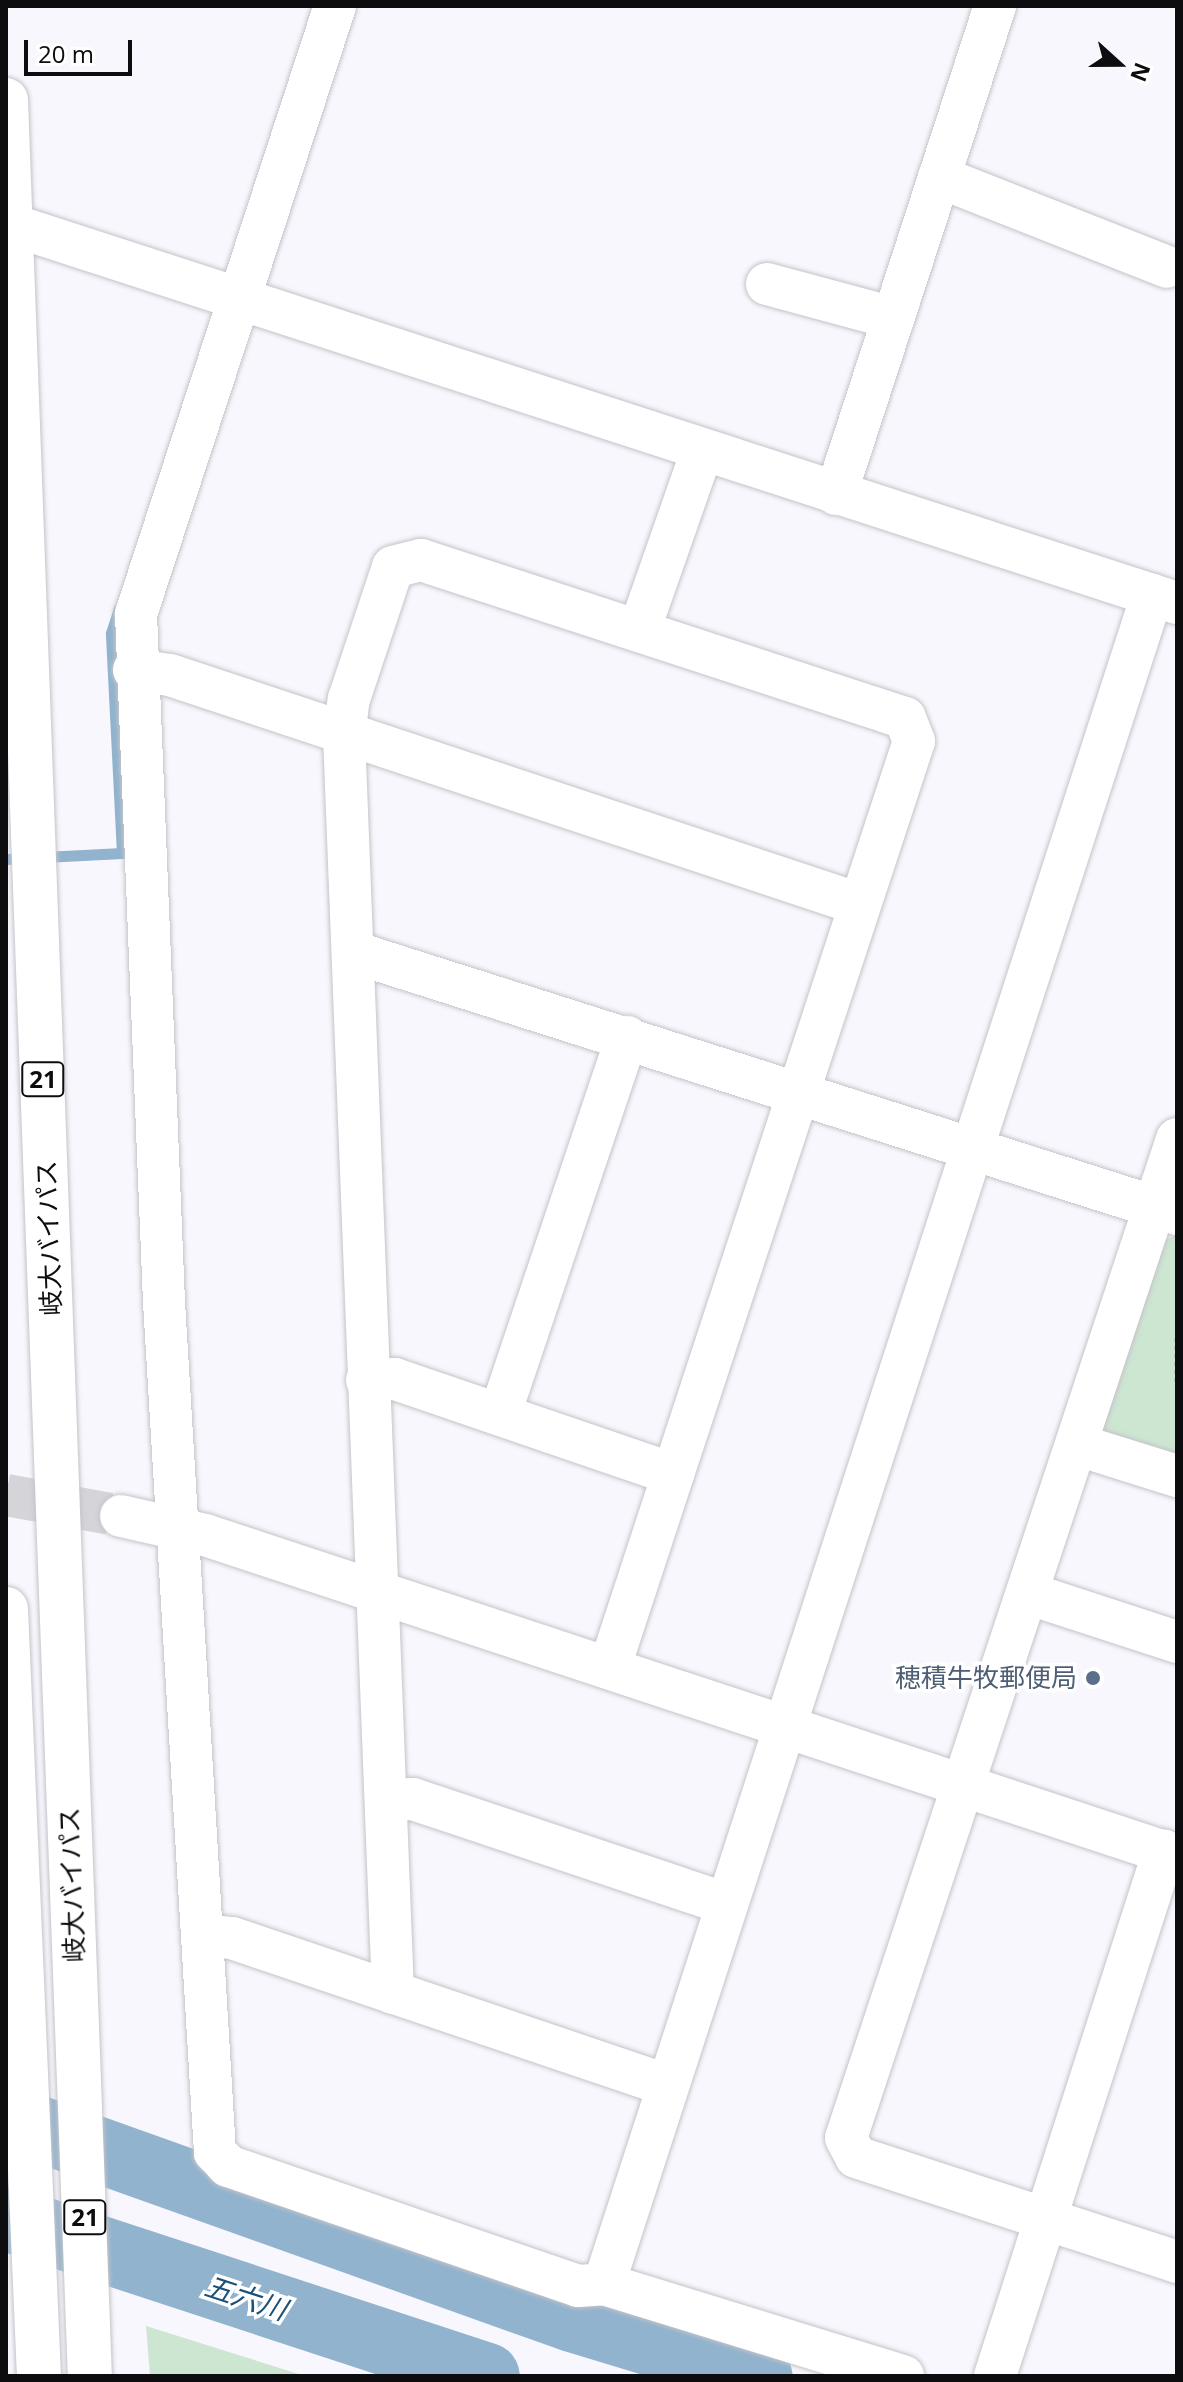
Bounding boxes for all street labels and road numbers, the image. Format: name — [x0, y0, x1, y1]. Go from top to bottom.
road number: 21 — [21, 1059, 65, 1099]
street label: 岐大バイパス — [31, 1160, 67, 1316]
street label: 岐大バイパス — [54, 1807, 90, 1963]
road number: 21 — [63, 2197, 107, 2237]

